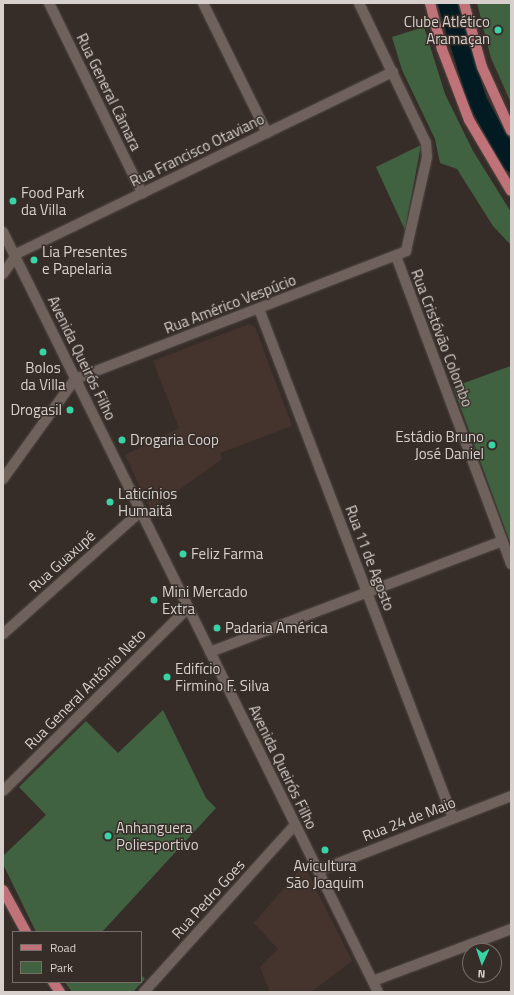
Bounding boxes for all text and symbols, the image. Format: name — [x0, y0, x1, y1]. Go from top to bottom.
place label: Clube Atlético Aramaçan — [404, 12, 490, 47]
marker: Clube Atlético Aramaçan — [493, 25, 503, 35]
street label: Rua General Câmara — [73, 30, 145, 154]
street label: Rua Francisco Otaviano — [127, 110, 267, 190]
place label: Food Park da Villa — [21, 183, 84, 218]
marker: Food Park da Villa — [8, 196, 18, 206]
place label: Lia Presentes e Papelaria — [42, 242, 127, 277]
marker: Lia Presentes e Papelaria — [29, 255, 39, 265]
street label: Rua Cristóvão Colombo — [407, 267, 477, 409]
street label: Rua Américo Vespúcio — [162, 271, 298, 337]
street label: Avenida Queirós Filho — [44, 293, 120, 423]
marker: Bolos da Villa — [38, 347, 48, 357]
place label: Bolos da Villa — [20, 358, 66, 393]
place label: Drogasil — [10, 401, 62, 419]
marker: Drogasil — [65, 405, 75, 415]
place label: Estádio Bruno José Daniel — [395, 427, 484, 462]
place label: Drogaria Coop — [130, 431, 219, 449]
marker: Drogaria Coop — [117, 435, 127, 445]
marker: Estádio Bruno José Daniel — [487, 440, 497, 450]
place label: Laticínios Humaitá — [118, 484, 177, 519]
marker: Laticínios Humaitá — [105, 497, 115, 507]
street label: Rua 11 de Agosto — [342, 503, 398, 613]
street label: Rua Guaxupé — [25, 527, 99, 595]
place label: Feliz Farma — [191, 545, 263, 563]
marker: Feliz Farma — [178, 549, 188, 559]
place label: Mini Mercado Extra — [162, 582, 248, 617]
marker: Mini Mercado Extra — [149, 595, 159, 605]
place label: Padaria América — [225, 619, 328, 637]
marker: Padaria América — [212, 623, 222, 633]
street label: Rua General Antônio Neto — [21, 625, 149, 753]
place label: Edifício Firmino F. Silva — [175, 659, 269, 694]
marker: Edifício Firmino F. Silva — [162, 672, 172, 682]
street label: Avenida Queirós Filho — [245, 702, 321, 832]
street label: Rua 24 de Maio — [360, 793, 458, 845]
place label: Anhanguera Poliesportivo — [116, 818, 199, 853]
marker: Anhanguera Poliesportivo — [103, 831, 113, 841]
marker: Avicultura São Joaquim — [320, 845, 330, 855]
street label: Rua Pedro Goes — [168, 856, 248, 942]
place label: Avicultura São Joaquim — [286, 856, 364, 891]
legend — [12, 931, 142, 983]
text: Road — [50, 938, 76, 957]
north arrow — [462, 943, 502, 983]
text: Park — [50, 958, 73, 977]
text: N — [477, 966, 486, 982]

